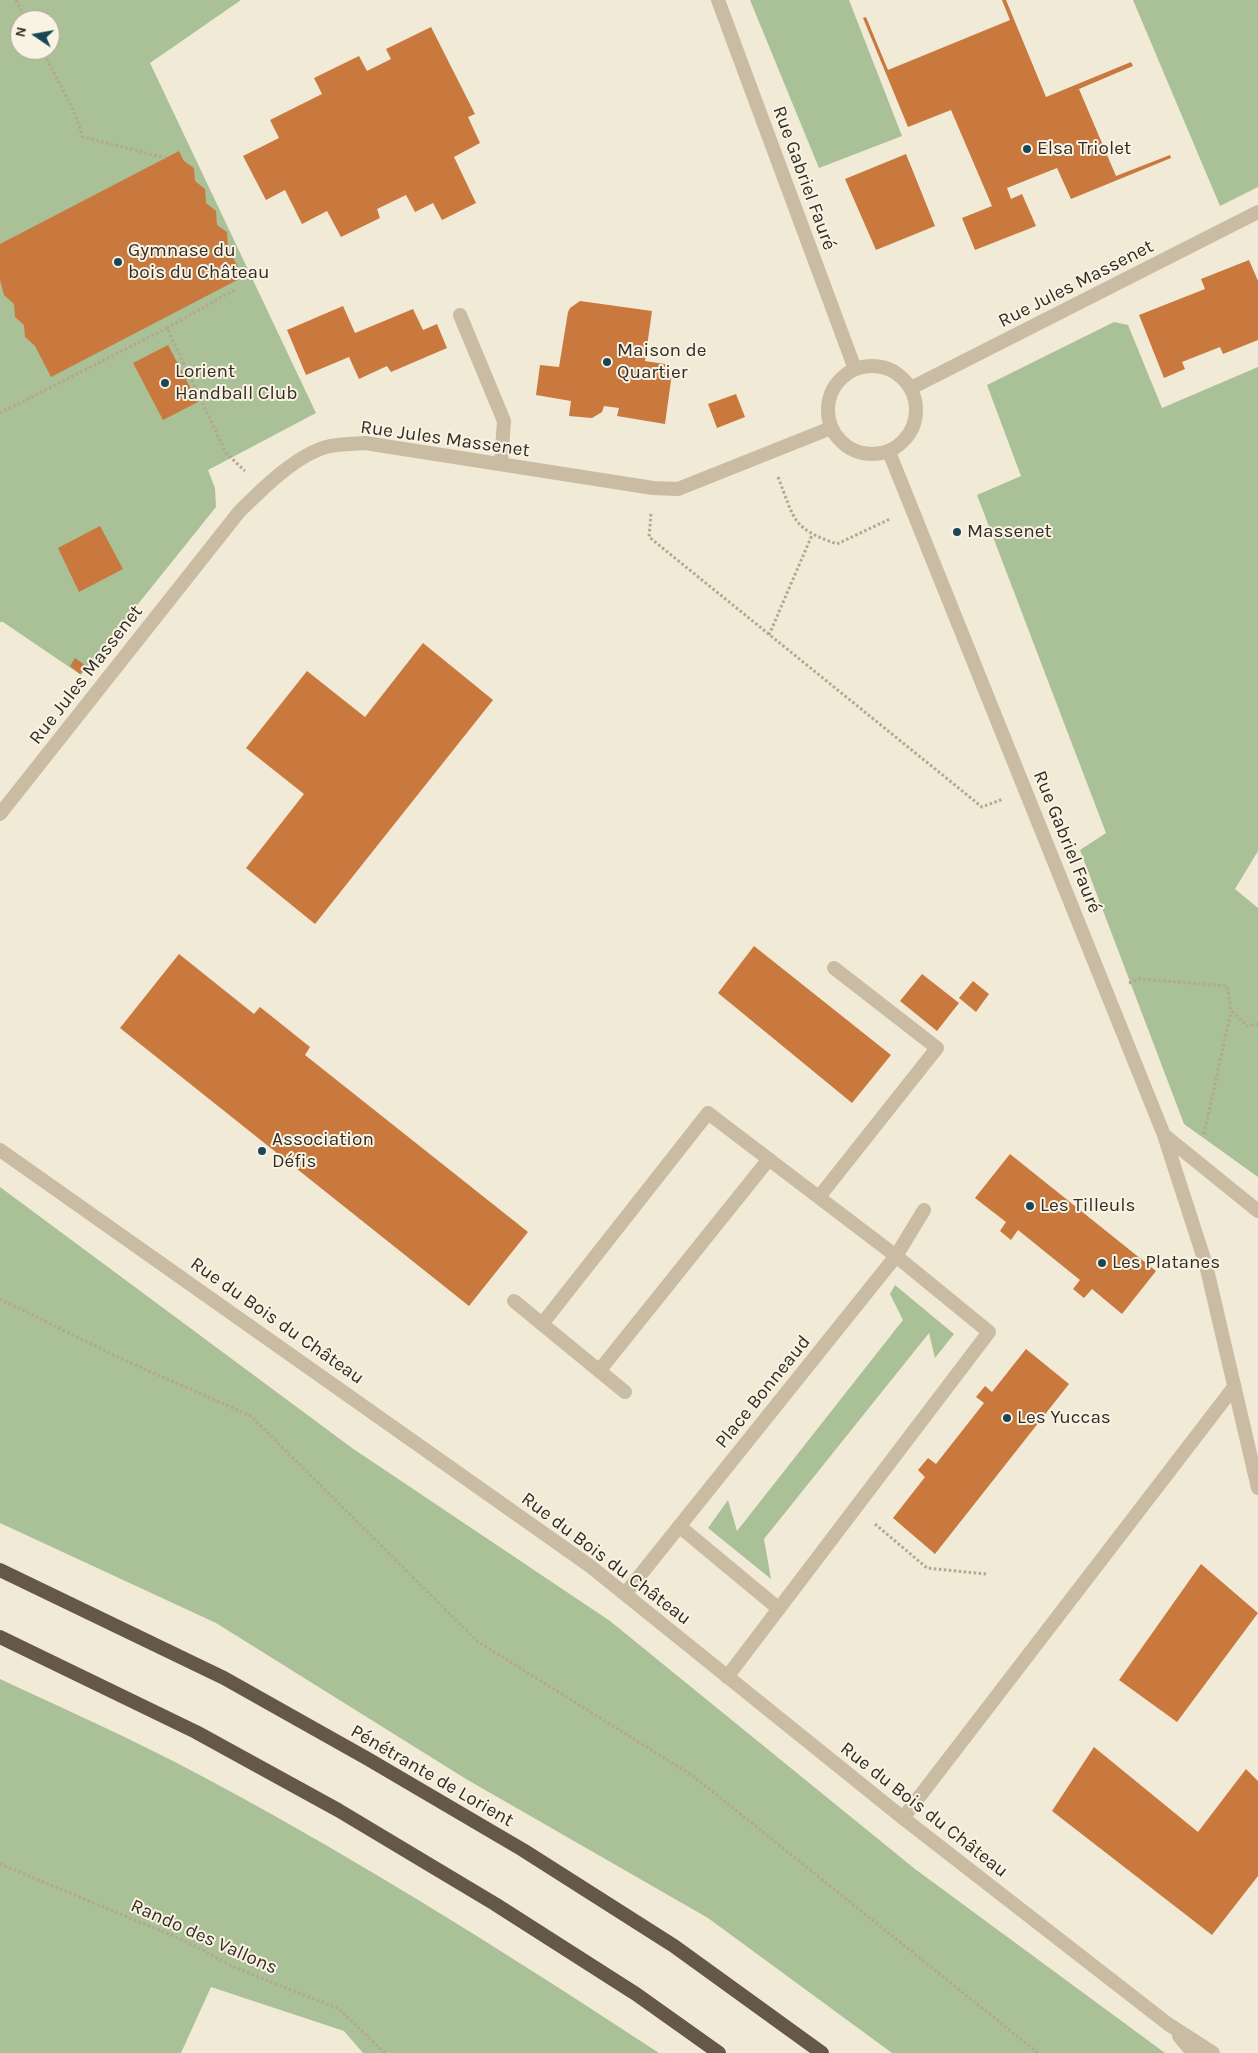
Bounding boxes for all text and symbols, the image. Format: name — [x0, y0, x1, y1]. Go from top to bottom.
north arrow — [10, 10, 60, 60]
text: N — [11, 25, 30, 39]
street label: Rue Gabriel Fauré — [767, 103, 841, 253]
place label: Elsa Triolet — [1037, 138, 1131, 160]
marker: Elsa Triolet — [1021, 143, 1033, 155]
street label: Rue Jules Massenet — [995, 235, 1157, 333]
place label: Gymnase du bois du Château — [128, 240, 270, 284]
marker: Gymnase du bois du Château — [112, 256, 124, 268]
place label: Maison de Quartier — [617, 340, 707, 384]
marker: Maison de Quartier — [601, 356, 613, 368]
place label: Lorient Handball Club — [175, 361, 297, 405]
marker: Lorient Handball Club — [159, 377, 171, 389]
street label: Rue Jules Massenet — [359, 416, 531, 462]
place label: Massenet — [967, 521, 1052, 543]
marker: Massenet — [951, 526, 963, 538]
street label: Rue Jules Massenet — [24, 601, 148, 749]
street label: Rue Gabriel Fauré — [1028, 767, 1106, 917]
place label: Association Défis — [272, 1129, 374, 1173]
marker: Association Défis — [256, 1145, 268, 1157]
place label: Les Tilleuls — [1040, 1195, 1136, 1217]
marker: Les Tilleuls — [1024, 1200, 1036, 1212]
street label: Rue du Bois du Château — [186, 1252, 368, 1390]
place label: Les Platanes — [1112, 1252, 1220, 1274]
marker: Les Platanes — [1096, 1257, 1108, 1269]
street label: Place Bonneaud — [711, 1331, 815, 1453]
place label: Les Yuccas — [1017, 1407, 1111, 1429]
marker: Les Yuccas — [1001, 1412, 1013, 1424]
street label: Rue du Bois du Château — [517, 1488, 695, 1630]
street label: Pénétrante de Lorient — [346, 1720, 518, 1832]
street label: Rue du Bois du Château — [836, 1737, 1012, 1883]
street label: Rando des Vallons — [127, 1894, 281, 1980]

